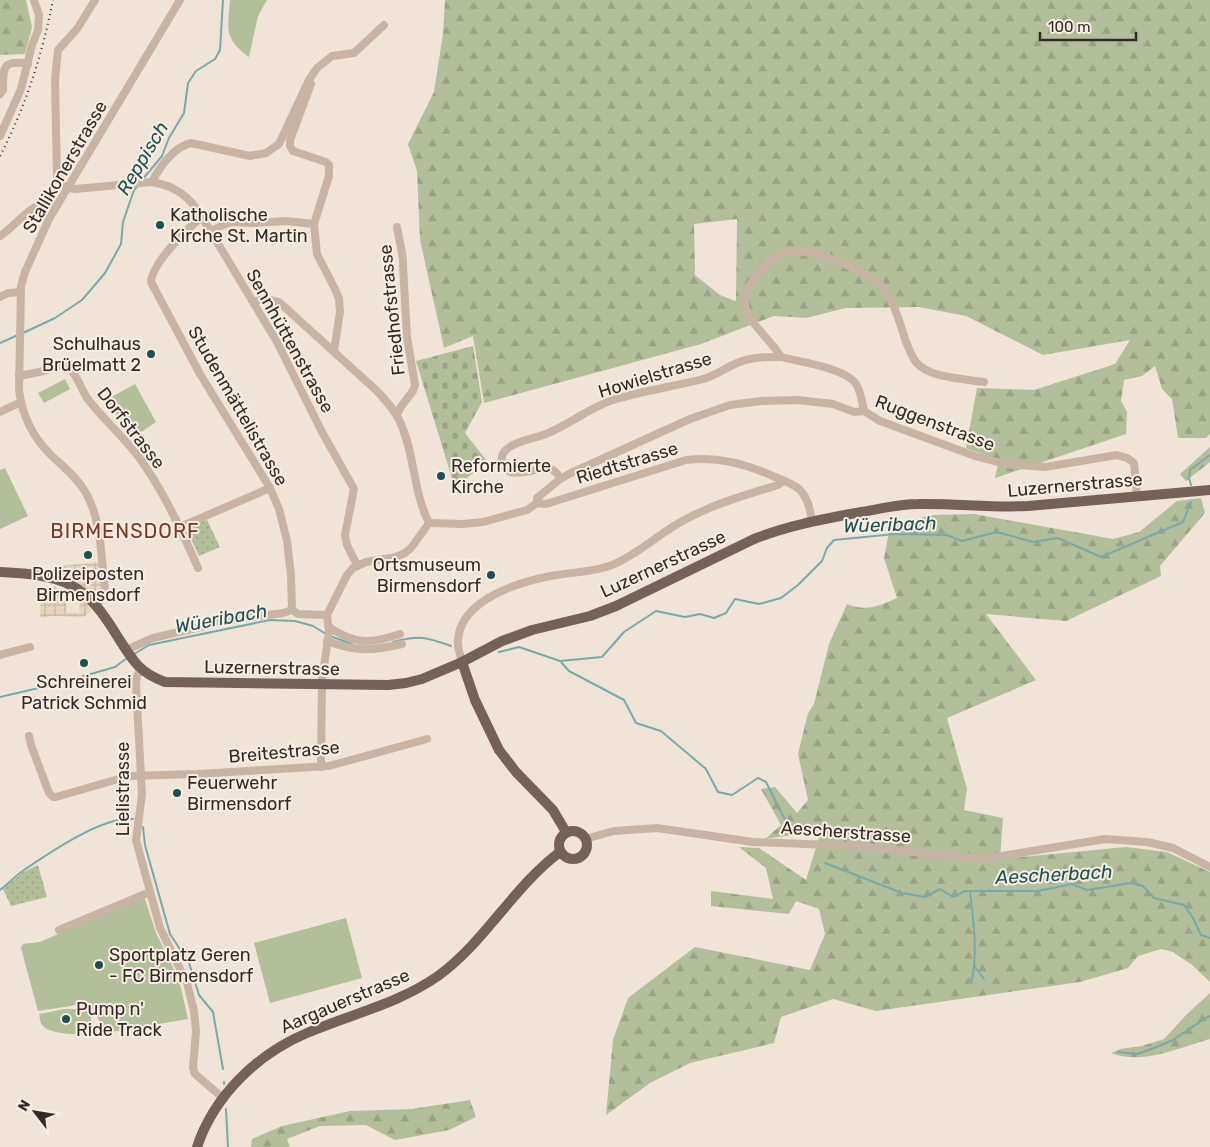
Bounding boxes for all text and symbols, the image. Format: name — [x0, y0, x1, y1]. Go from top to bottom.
scale bar — [1040, 10, 1136, 42]
text: 100 m — [1048, 18, 1090, 36]
street label: Stallikonerstrasse — [18, 97, 112, 237]
water label: Reppisch — [111, 117, 173, 199]
place label: Katholische Kirche St. Martin — [170, 204, 308, 247]
marker: Katholische Kirche St. Martin — [154, 219, 166, 231]
street label: Friedhofstrasse — [374, 243, 410, 377]
street label: Sennhüttenstrasse — [241, 265, 339, 417]
street label: Studenmättelistrasse — [183, 322, 293, 490]
place label: Schulhaus Brüelmatt 2 — [42, 333, 141, 376]
street label: Howielstrasse — [596, 347, 714, 403]
marker: Schulhaus Brüelmatt 2 — [145, 348, 157, 360]
street label: Dorfstrasse — [92, 383, 170, 473]
street label: Ruggenstrasse — [872, 390, 998, 456]
street label: Riedtstrasse — [573, 437, 681, 489]
place label: Reformierte Kirche — [451, 455, 551, 498]
street label: Luzernerstrasse — [1006, 468, 1144, 502]
marker: Reformierte Kirche — [435, 470, 447, 482]
water label: Wüeribach — [843, 511, 937, 538]
district label: BIRMENSDORF — [50, 519, 200, 543]
street label: Luzernerstrasse — [597, 525, 729, 603]
marker: Polizeiposten Birmensdorf — [82, 549, 94, 561]
place label: Ortsmuseum Birmensdorf — [373, 554, 481, 597]
place label: Polizeiposten Birmensdorf — [32, 563, 144, 606]
marker: Ortsmuseum Birmensdorf — [485, 569, 497, 581]
water label: Wüeribach — [173, 599, 269, 638]
street label: Luzernerstrasse — [204, 656, 340, 680]
marker: Schreinerei Patrick Schmid — [78, 657, 90, 669]
place label: Schreinerei Patrick Schmid — [21, 671, 147, 714]
street label: Breitestrasse — [227, 736, 341, 768]
street label: Lielistrasse — [112, 742, 134, 836]
place label: Feuerwehr Birmensdorf — [187, 772, 291, 815]
marker: Feuerwehr Birmensdorf — [171, 787, 183, 799]
street label: Aescherstrasse — [780, 816, 912, 848]
water label: Aescherbach — [994, 860, 1113, 889]
place label: Sportplatz Geren - FC Birmensdorf — [109, 944, 253, 987]
marker: Sportplatz Geren - FC Birmensdorf — [93, 959, 105, 971]
street label: Aargauerstrasse — [277, 964, 413, 1038]
place label: Pump n' Ride Track — [76, 998, 162, 1041]
marker: Pump n' Ride Track — [60, 1013, 72, 1025]
north arrow — [10, 1087, 60, 1137]
text: N — [14, 1097, 34, 1114]

